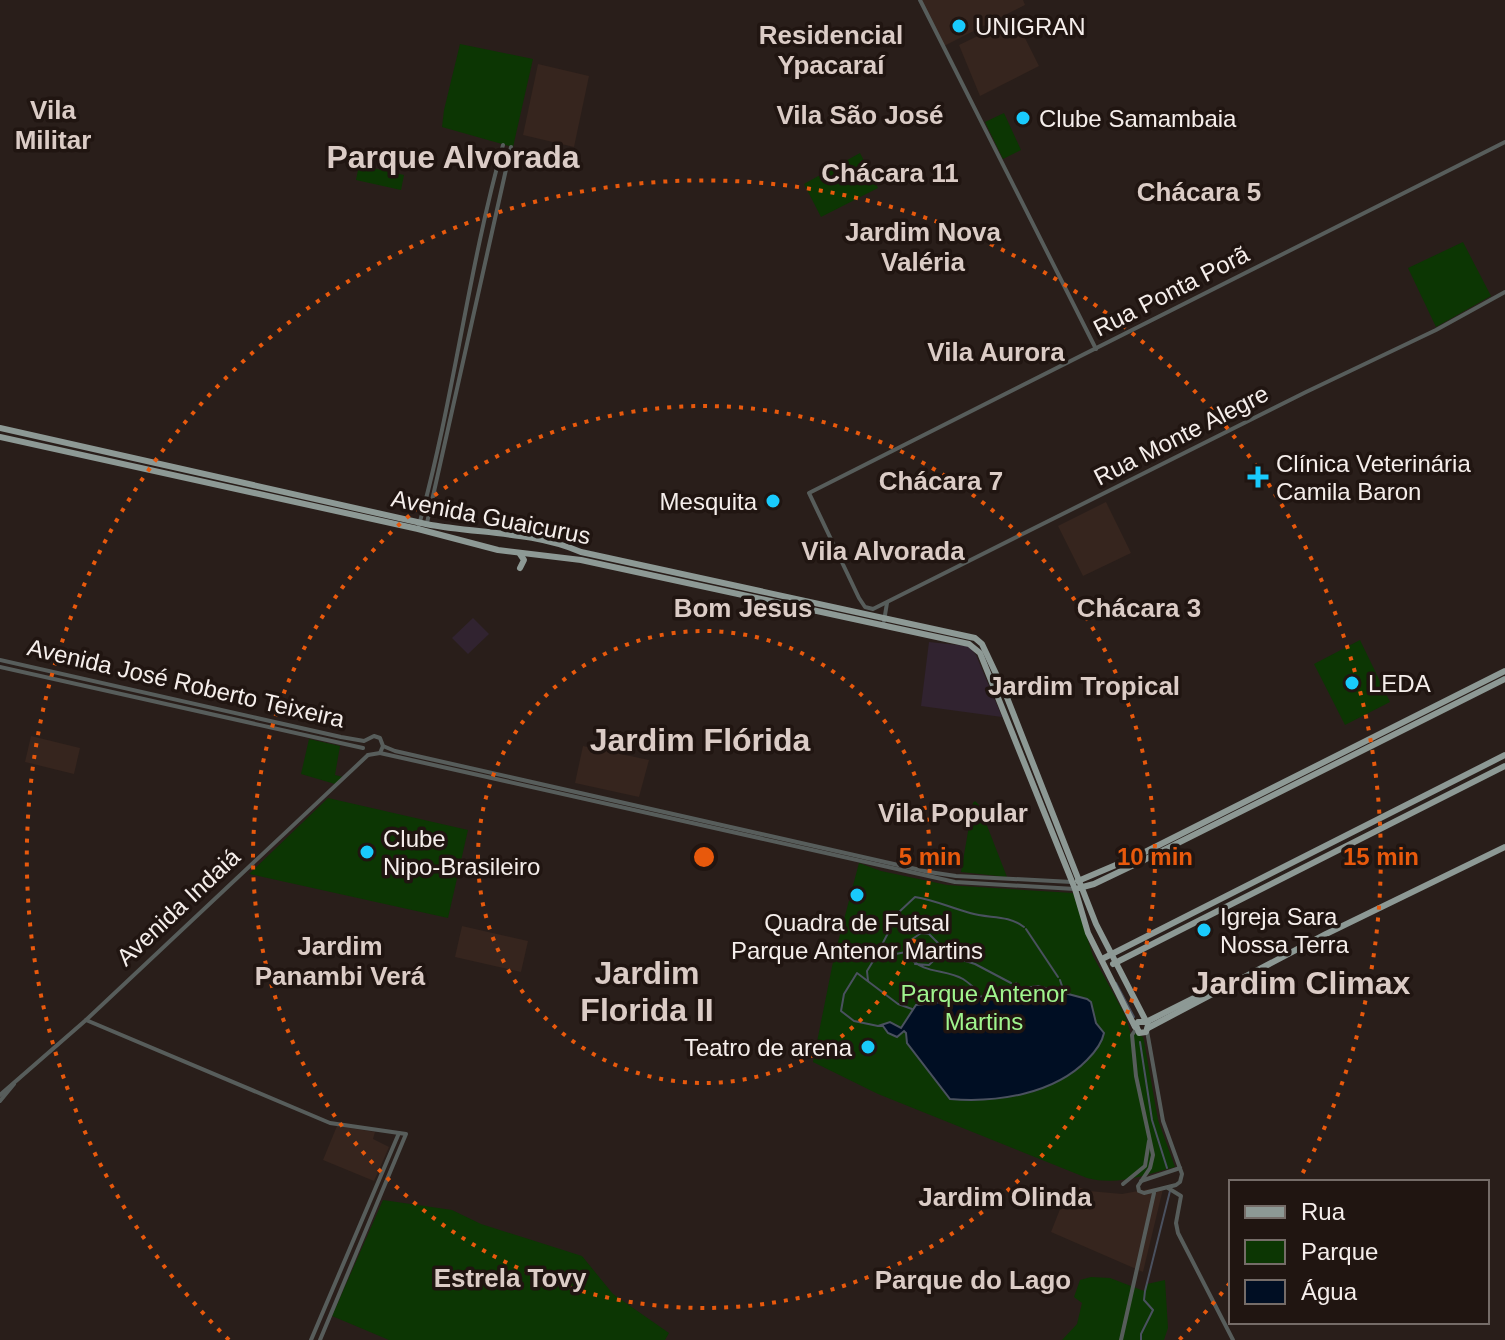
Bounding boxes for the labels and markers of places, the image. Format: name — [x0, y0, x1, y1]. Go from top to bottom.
place label: UNIGRAN — [975, 13, 1086, 40]
marker: UNIGRAN — [950, 17, 968, 35]
place label: Clube Samambaia — [1039, 105, 1237, 132]
marker: Clube Samambaia — [1014, 109, 1032, 127]
place label: Clínica Veterinária Camila Baron — [1276, 450, 1471, 505]
marker: Clínica Veterinária Camila Baron — [1247, 466, 1269, 488]
place label: Mesquita — [660, 488, 758, 515]
marker: Mesquita — [764, 492, 782, 510]
place label: LEDA — [1368, 670, 1431, 697]
marker: LEDA — [1343, 674, 1361, 692]
place label: Clube Nipo-Brasileiro — [383, 825, 540, 880]
marker: Clube Nipo-Brasileiro — [358, 843, 376, 861]
centre of rings — [690, 843, 718, 871]
marker: Quadra de Futsal Parque Antenor Martins — [848, 886, 866, 904]
place label: Igreja Sara Nossa Terra — [1220, 903, 1350, 958]
place label: Quadra de Futsal Parque Antenor Martins — [731, 909, 983, 964]
marker: Igreja Sara Nossa Terra — [1195, 921, 1213, 939]
place label: Teatro de arena — [684, 1034, 853, 1061]
marker: Teatro de arena — [859, 1038, 877, 1056]

